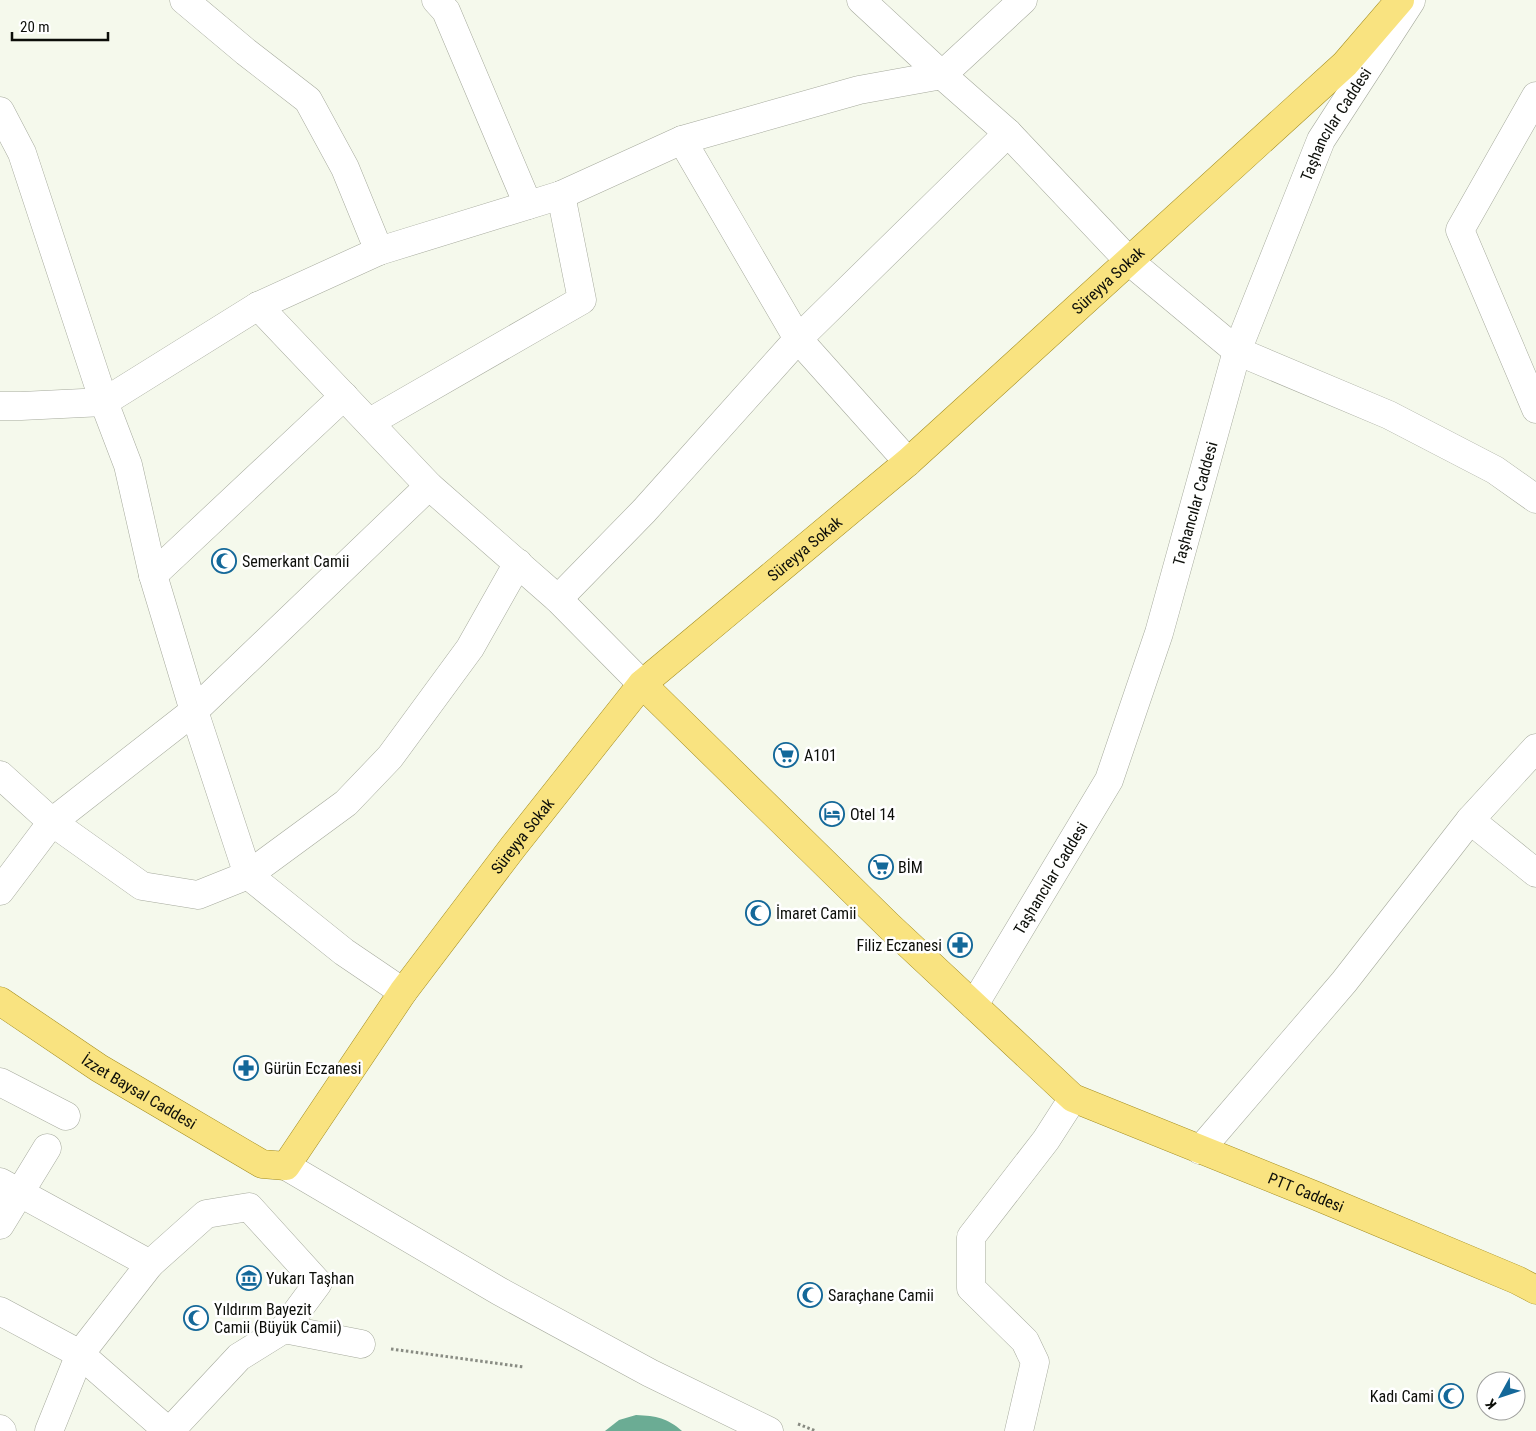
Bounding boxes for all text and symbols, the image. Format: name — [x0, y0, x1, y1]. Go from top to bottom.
scale bar — [12, 10, 109, 42]
text: 20 m — [20, 18, 50, 36]
street label: Taşhancılar Caddesi — [1297, 64, 1375, 184]
street label: Süreyya Sokak — [1068, 242, 1149, 318]
street label: Taşhancılar Caddesi — [1169, 440, 1221, 568]
street label: Süreyya Sokak — [764, 512, 847, 585]
mosque icon: Semerkant Camii — [211, 548, 237, 574]
place label: Semerkant Camii — [242, 552, 349, 571]
supermarket icon: A101 — [773, 742, 799, 768]
place label: A101 — [804, 746, 837, 765]
street label: Süreyya Sokak — [487, 794, 559, 878]
hotel icon: Otel 14 — [819, 801, 845, 827]
place label: Otel 14 — [850, 805, 895, 824]
street label: Taşhancılar Caddesi — [1010, 819, 1092, 938]
supermarket icon: BİM — [868, 854, 894, 880]
place label: BİM — [898, 858, 923, 877]
mosque icon: İmaret Camii — [745, 900, 771, 926]
place label: İmaret Camii — [776, 904, 856, 923]
pharmacy icon: Filiz Eczanesi — [947, 932, 973, 958]
place label: Filiz Eczanesi — [856, 936, 942, 955]
street label: İzzet Baysal Caddesi — [78, 1050, 200, 1133]
pharmacy icon: Gürün Eczanesi — [233, 1055, 259, 1081]
place label: Gürün Eczanesi — [264, 1059, 361, 1078]
street label: PTT Caddesi — [1265, 1169, 1347, 1216]
museum icon: Yukarı Taşhan — [236, 1265, 262, 1291]
place label: Yukarı Taşhan — [266, 1269, 354, 1288]
mosque icon: Saraçhane Camii — [797, 1282, 823, 1308]
place label: Saraçhane Camii — [828, 1286, 934, 1305]
place label: Yıldırım Bayezit Camii (Büyük Camii) — [214, 1300, 342, 1337]
mosque icon: Yıldırım Bayezit Camii (Büyük Camii) — [183, 1305, 209, 1331]
north arrow — [1476, 1371, 1526, 1421]
mosque icon: Kadı Cami — [1438, 1383, 1464, 1409]
place label: Kadı Cami — [1370, 1387, 1434, 1406]
text: K — [1482, 1396, 1500, 1412]

